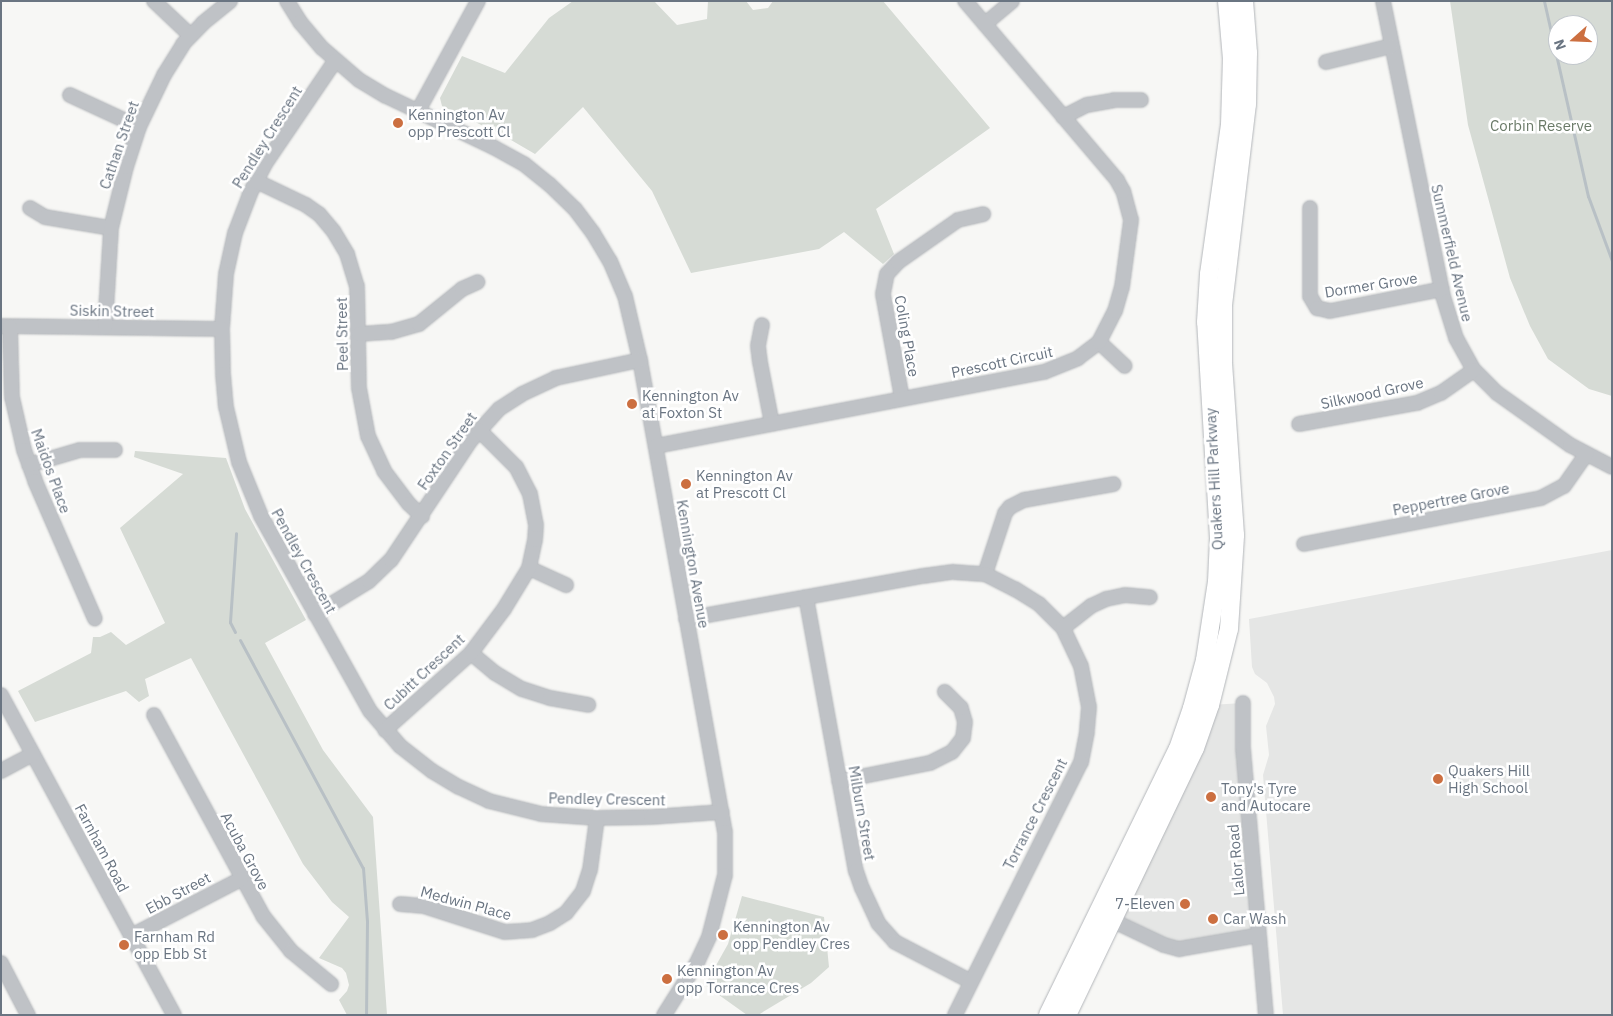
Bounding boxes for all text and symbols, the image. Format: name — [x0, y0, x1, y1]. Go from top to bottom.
north arrow — [1548, 15, 1598, 65]
text: N — [1550, 37, 1570, 53]
street label: Pendley Crescent — [228, 83, 306, 191]
street label: Cathan Street — [95, 98, 143, 192]
place label: Kennington Av opp Prescott Cl — [408, 105, 510, 140]
marker: Kennington Av opp Prescott Cl — [392, 117, 404, 129]
park label: Corbin Reserve — [1490, 117, 1592, 135]
street label: Summerfield Avenue — [1427, 183, 1477, 323]
street label: Dormer Grove — [1323, 269, 1419, 301]
street label: Coling Place — [891, 294, 923, 378]
street label: Peel Street — [332, 297, 352, 371]
street label: Siskin Street — [70, 301, 154, 321]
street label: Prescott Circuit — [950, 342, 1054, 382]
street label: Silkwood Grove — [1319, 373, 1425, 413]
place label: Kennington Av at Foxton St — [642, 386, 739, 421]
marker: Kennington Av at Foxton St — [626, 398, 638, 410]
street label: Quakers Hill Parkway — [1201, 407, 1227, 551]
street label: Foxton Street — [414, 409, 480, 493]
street label: Maidos Place — [27, 426, 75, 516]
place label: Kennington Av at Prescott Cl — [696, 466, 793, 501]
marker: Kennington Av at Prescott Cl — [680, 478, 692, 490]
street label: Peppertree Grove — [1391, 479, 1511, 519]
street label: Kennington Avenue — [673, 498, 713, 630]
street label: Pendley Crescent — [268, 505, 340, 617]
street label: Cubitt Crescent — [380, 630, 468, 714]
street label: Torrance Crescent — [999, 755, 1071, 873]
place label: Quakers Hill High School — [1448, 761, 1530, 796]
street label: Milburn Street — [845, 764, 879, 862]
marker: Quakers Hill High School — [1432, 773, 1444, 785]
place label: Tony's Tyre and Autocare — [1221, 779, 1311, 814]
street label: Pendley Crescent — [548, 789, 666, 809]
marker: Tony's Tyre and Autocare — [1205, 791, 1217, 803]
street label: Farnham Road — [71, 801, 133, 895]
street label: Acuba Grove — [217, 809, 273, 893]
street label: Lalor Road — [1224, 824, 1248, 896]
street label: Ebb Street — [143, 868, 213, 918]
street label: Medwin Place — [419, 882, 513, 924]
place label: 7-Eleven — [1115, 895, 1175, 913]
marker: 7-Eleven — [1179, 898, 1191, 910]
place label: Car Wash — [1223, 910, 1286, 928]
marker: Car Wash — [1207, 913, 1219, 925]
place label: Kennington Av opp Pendley Cres — [733, 917, 850, 952]
place label: Farnham Rd opp Ebb St — [134, 927, 215, 962]
marker: Kennington Av opp Pendley Cres — [717, 929, 729, 941]
marker: Farnham Rd opp Ebb St — [118, 939, 130, 951]
place label: Kennington Av opp Torrance Cres — [677, 961, 799, 996]
marker: Kennington Av opp Torrance Cres — [661, 973, 673, 985]

